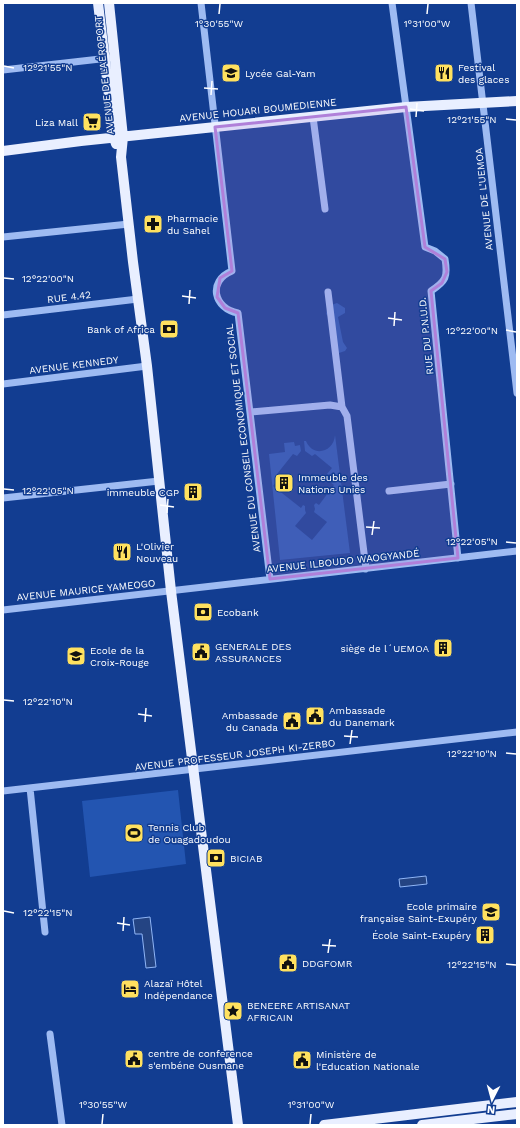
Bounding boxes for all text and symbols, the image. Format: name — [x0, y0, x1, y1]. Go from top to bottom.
street label: AVENUE DE L'AÉROPORT — [92, 15, 116, 135]
text: 1°30'55"W — [195, 18, 243, 29]
text: 1°31'00"W — [404, 18, 451, 29]
text: 12°21'55"N — [23, 62, 73, 73]
school or university icon: Lycée Gal-Yam — [220, 62, 242, 84]
restaurant icon: Festival des glaces — [433, 62, 455, 84]
place label: Festival des glaces — [458, 62, 509, 85]
place label: Lycée Gal-Yam — [245, 68, 316, 79]
street label: AVENUE HOUARI BOUMEDIENNE — [179, 96, 337, 124]
supermarket icon: Liza Mall — [81, 111, 103, 133]
text: 12°21'55"N — [447, 114, 497, 125]
place label: Liza Mall — [35, 117, 78, 128]
street label: AVENUE DE L'UEMOA — [473, 147, 495, 251]
pharmacy icon: Pharmacie du Sahel — [142, 213, 164, 235]
place label: Pharmacie du Sahel — [167, 213, 218, 236]
text: 12°22'00"N — [22, 273, 74, 284]
street label: RUE 4.42 — [46, 289, 92, 305]
street label: RUE DU P.N.U.D. — [416, 297, 436, 375]
bank icon: Bank of Africa — [158, 318, 180, 340]
street label: AVENUE DU CONSEIL ECONOMIQUE ET SOCIAL — [223, 323, 262, 553]
place label: Bank of Africa — [87, 324, 155, 335]
text: 12°22'00"N — [446, 325, 498, 336]
street label: AVENUE KENNEDY — [29, 354, 120, 376]
building icon: Immeuble des Nations Unies — [273, 472, 295, 494]
place label: Immeuble des Nations Unies — [298, 472, 368, 495]
building icon: immeuble CGP — [182, 481, 204, 503]
text: 12°22'05"N — [22, 485, 74, 496]
place label: immeuble CGP — [107, 487, 179, 498]
text: 12°22'05"N — [446, 536, 498, 547]
restaurant icon: L'Olivier Nouveau — [111, 541, 133, 563]
place label: L'Olivier Nouveau — [136, 541, 178, 564]
street label: AVENUE ILBOUDO WAOGYANDÉ — [266, 547, 420, 575]
street label: AVENUE MAURICE YAMEOGO — [16, 577, 156, 603]
bank icon: Ecobank — [192, 601, 214, 623]
place label: Ecobank — [217, 607, 259, 618]
building icon: siège de l´UEMOA — [432, 637, 454, 659]
public building icon: GENERALE DES ASSURANCES — [190, 641, 212, 663]
place label: GENERALE DES ASSURANCES — [215, 641, 291, 664]
place label: siège de l´UEMOA — [340, 643, 429, 654]
school or university icon: Ecole de la Croix-Rouge — [65, 645, 87, 667]
place label: Ecole de la Croix-Rouge — [90, 645, 149, 668]
text: 12°22'10"N — [23, 696, 73, 707]
public building icon: Ambassade du Danemark — [304, 705, 326, 727]
place label: Ambassade du Danemark — [329, 705, 395, 728]
place label: Ambassade du Canada — [222, 710, 278, 733]
public building icon: Ambassade du Canada — [281, 710, 303, 732]
street label: AVENUE PROFESSEUR JOSEPH KI-ZERBO — [134, 737, 336, 773]
text: 12°22'10"N — [447, 748, 497, 759]
sports icon: Tennis Club de Ouagadoudou — [123, 822, 145, 844]
place label: Tennis Club de Ouagadoudou — [148, 822, 231, 845]
bank icon: BICIAB — [205, 847, 227, 869]
place label: BICIAB — [230, 853, 262, 864]
place label: Ecole primaire française Saint-Exupéry — [360, 901, 478, 924]
school or university icon: Ecole primaire française Saint-Exupéry — [480, 901, 502, 923]
text: 12°22'15"N — [23, 907, 73, 918]
building icon: École Saint-Exupéry — [474, 924, 496, 946]
place label: École Saint-Exupéry — [372, 930, 472, 941]
public building icon: DDGFOMR — [277, 952, 299, 974]
place label: DDGFOMR — [302, 958, 353, 969]
text: 12°22'15"N — [447, 959, 497, 970]
hotel icon: Alazaï Hôtel Indépendance — [119, 978, 141, 1000]
place label: Alazaï Hôtel Indépendance — [144, 978, 213, 1001]
place icon: BENEERE ARTISANAT AFRICAIN — [222, 1000, 244, 1022]
place label: BENEERE ARTISANAT AFRICAIN — [247, 1000, 350, 1023]
public building icon: centre de conference s'embéne Ousmane — [123, 1048, 145, 1070]
place label: centre de conference s'embéne Ousmane — [148, 1048, 253, 1071]
public building icon: Ministère de l'Education Nationale — [291, 1049, 313, 1071]
place label: Ministère de l'Education Nationale — [316, 1049, 420, 1072]
north arrow — [472, 1080, 512, 1120]
text: 1°30'55"W — [79, 1099, 127, 1110]
text: 1°31'00"W — [288, 1099, 335, 1110]
text: N — [486, 1103, 496, 1116]

